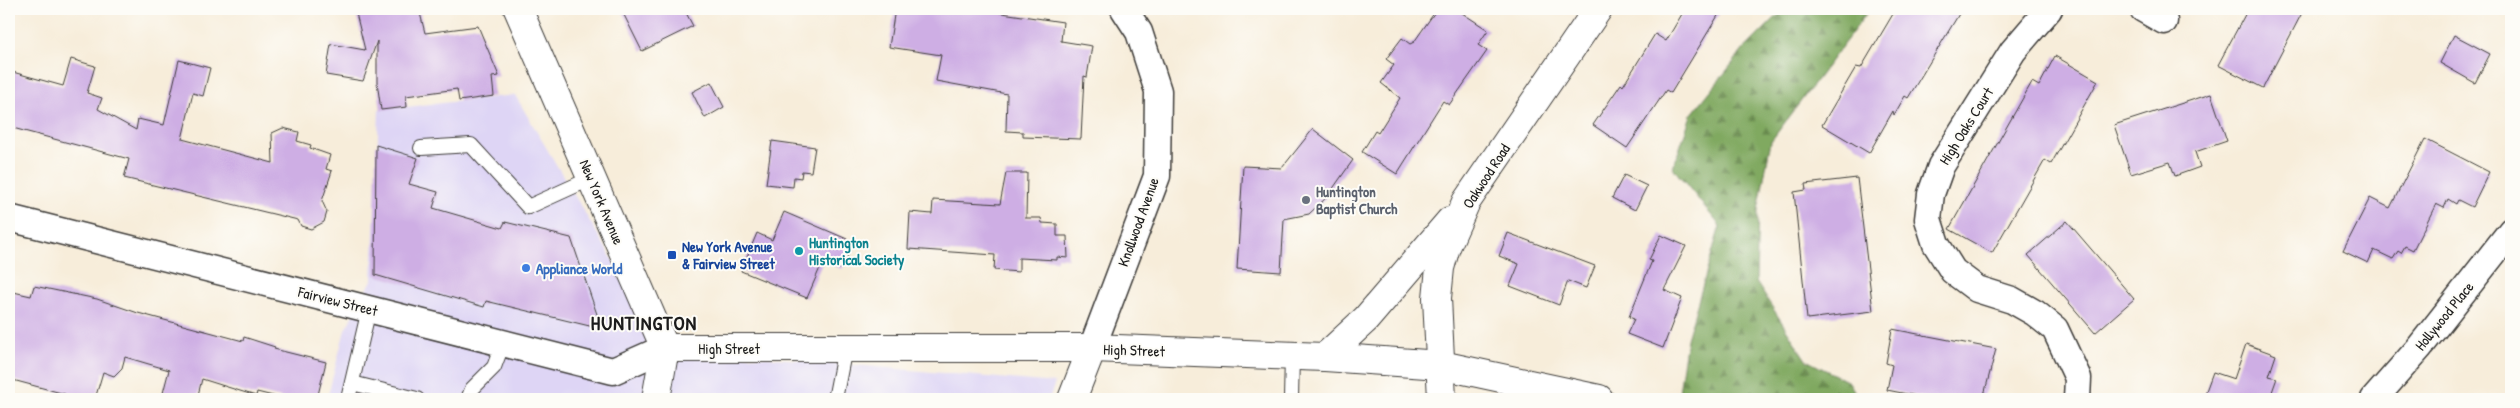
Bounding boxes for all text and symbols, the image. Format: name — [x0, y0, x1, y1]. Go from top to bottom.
street label: High Oaks Court — [1934, 83, 1999, 169]
street label: Oakwood Road — [1457, 139, 1515, 212]
street label: New York Avenue — [575, 156, 629, 248]
street label: Knollwood Avenue — [1112, 174, 1164, 270]
place label: Huntington Baptist Church — [1316, 181, 1398, 220]
marker: Huntington Baptist Church — [1300, 194, 1312, 206]
place label: Huntington Historical Society — [809, 232, 905, 271]
place label: New York Avenue & Fairview Street — [682, 236, 776, 274]
marker: Huntington Historical Society — [793, 245, 805, 257]
marker: New York Avenue & Fairview Street — [666, 249, 678, 261]
place label: Appliance World — [536, 258, 622, 280]
marker: Appliance World — [520, 262, 532, 274]
street label: Hollywood Place — [2410, 277, 2478, 355]
street label: Fairview Street — [295, 281, 381, 321]
district label: HUNTINGTON — [591, 309, 697, 336]
street label: High Street — [698, 338, 761, 359]
street label: High Street — [1103, 338, 1166, 362]

